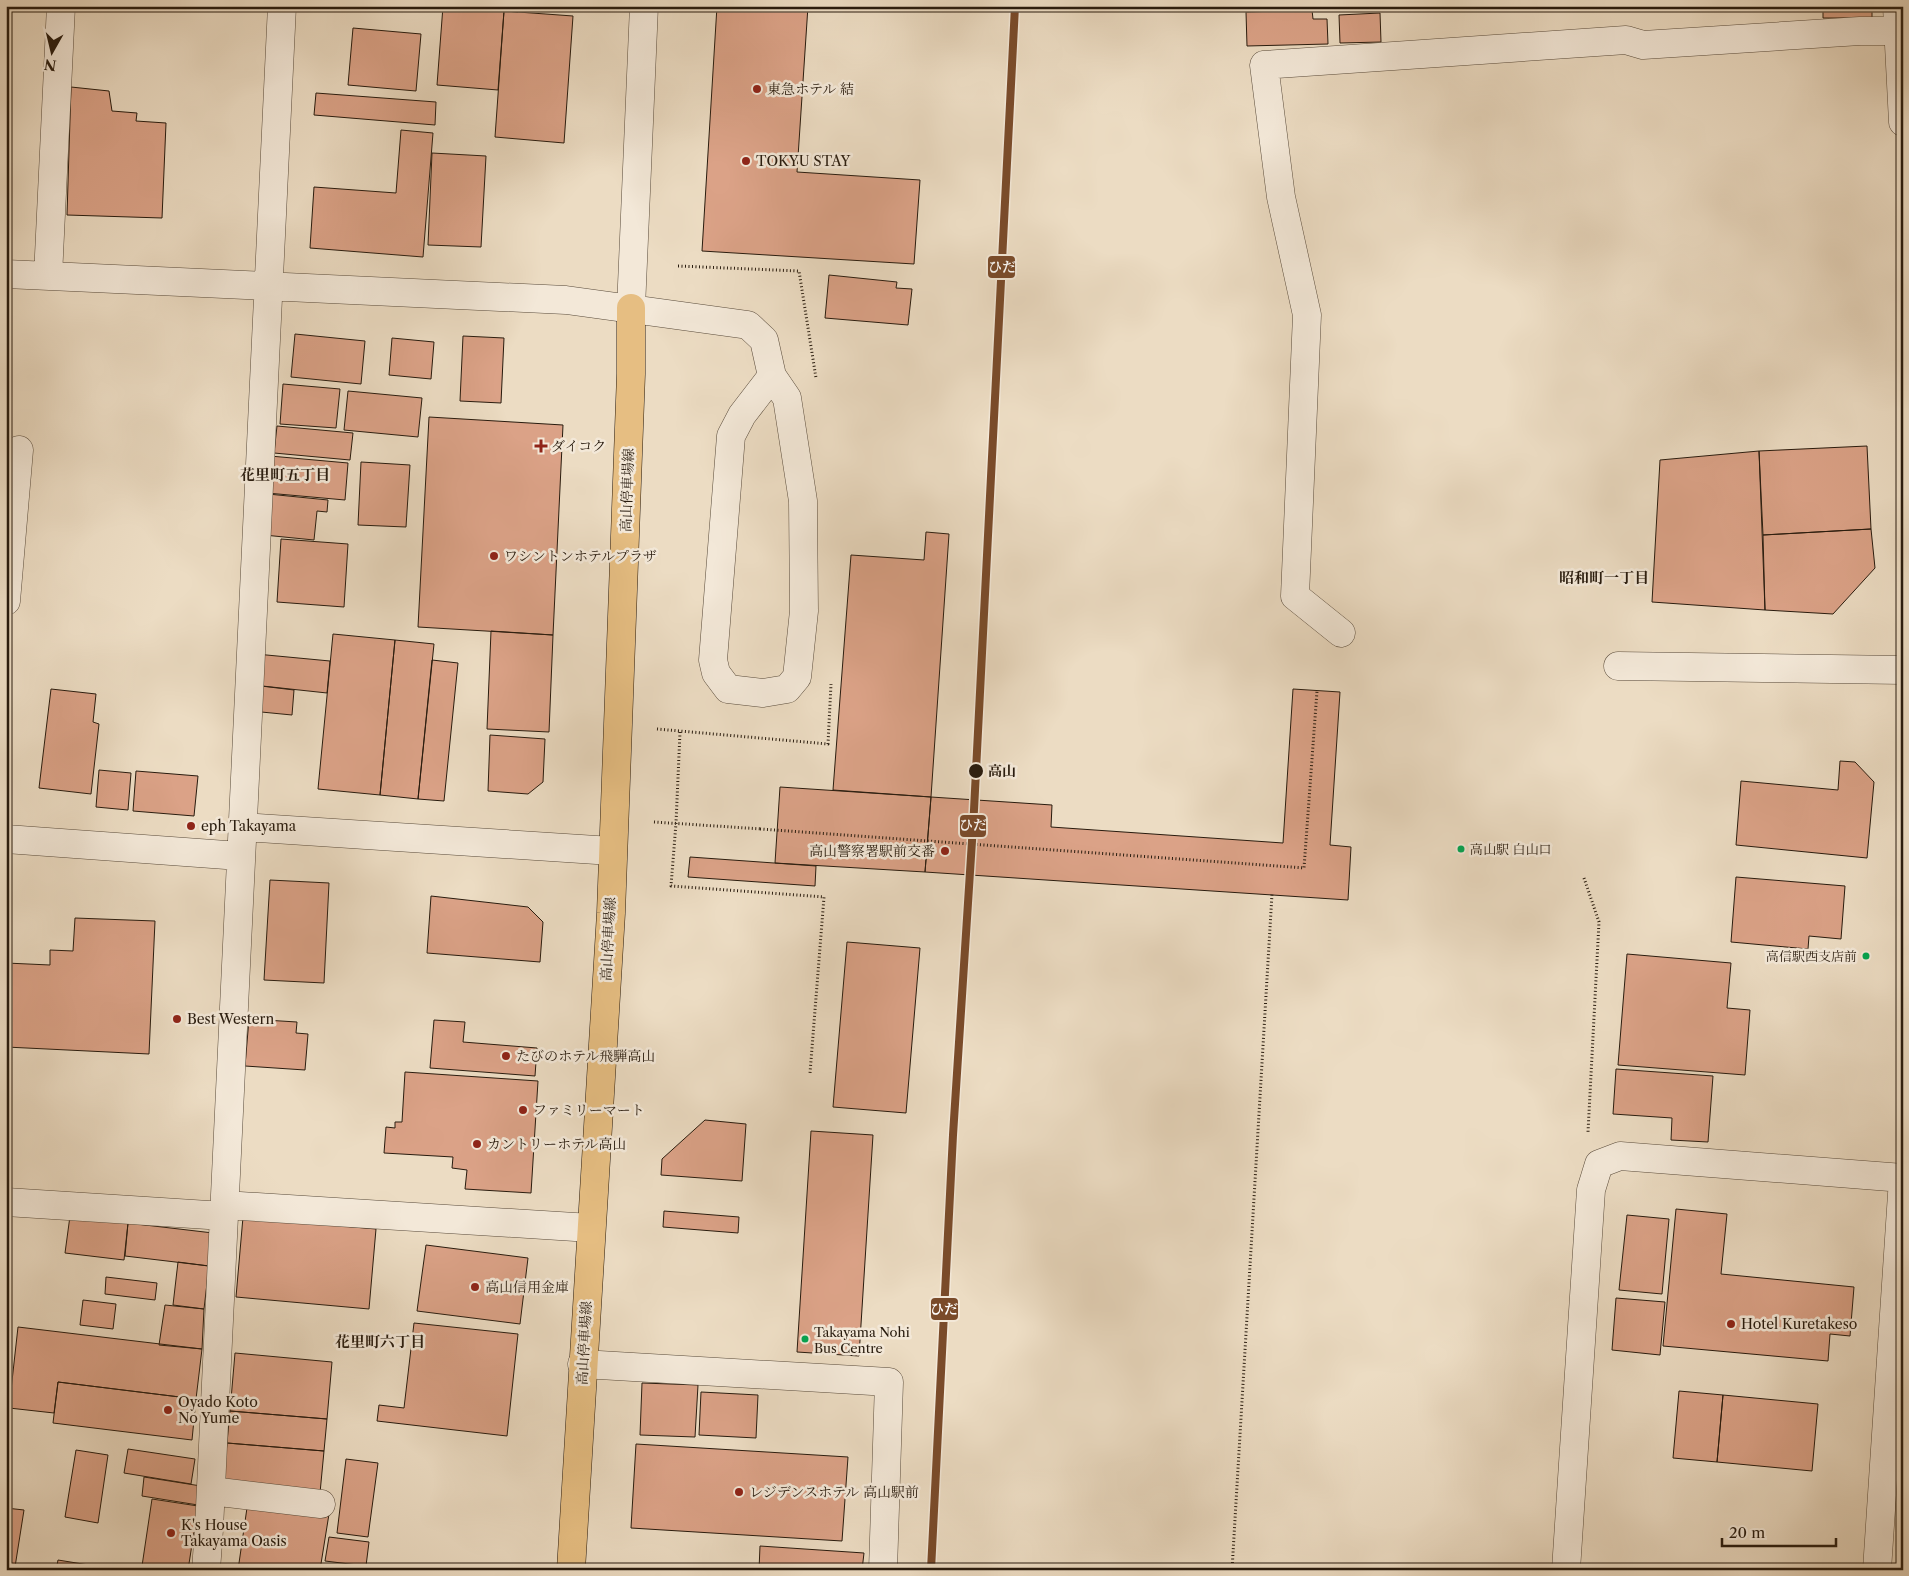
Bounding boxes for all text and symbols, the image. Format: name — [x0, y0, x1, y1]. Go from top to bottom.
north arrow — [28, 28, 78, 78]
text: N — [43, 55, 57, 75]
place label: 東急ホテル 結 — [767, 80, 854, 98]
marker: 東急ホテル 結 — [751, 83, 763, 95]
place label: TOKYU STAY — [756, 152, 851, 170]
marker: TOKYU STAY — [740, 155, 752, 167]
line badge: ひだ — [987, 255, 1016, 279]
text: ひだ — [988, 258, 1016, 276]
place label: ダイコク — [551, 437, 606, 455]
marker: ダイコク — [535, 440, 547, 452]
street label: 高山停車場線 — [617, 448, 637, 532]
district label: 花里町五丁目 — [240, 465, 330, 484]
place label: ワシントンホテルプラザ — [504, 547, 657, 565]
marker: ワシントンホテルプラザ — [488, 550, 500, 562]
district label: 昭和町一丁目 — [1559, 568, 1649, 587]
marker: 高山 — [967, 762, 985, 780]
place label: 高山 — [988, 762, 1016, 780]
line badge: ひだ — [959, 814, 987, 838]
text: ひだ — [959, 816, 987, 834]
place label: eph Takayama — [201, 817, 297, 835]
marker: eph Takayama — [185, 820, 197, 832]
place label: 高山駅 白山口 — [1470, 841, 1551, 857]
place label: 高山警察署駅前交番 — [809, 842, 935, 860]
marker: 高山駅 白山口 — [1456, 844, 1466, 854]
marker: 高山警察署駅前交番 — [939, 845, 951, 857]
street label: 高山停車場線 — [597, 897, 619, 981]
place label: 高信駅西支店前 — [1766, 948, 1857, 964]
marker: 高信駅西支店前 — [1861, 951, 1871, 961]
place label: Best Western — [187, 1010, 274, 1028]
marker: Best Western — [171, 1013, 183, 1025]
place label: たびのホテル飛騨高山 — [516, 1047, 655, 1065]
marker: たびのホテル飛騨高山 — [500, 1050, 512, 1062]
place label: ファミリーマート — [533, 1101, 645, 1119]
marker: ファミリーマート — [517, 1104, 529, 1116]
place label: カントリーホテル高山 — [487, 1135, 626, 1153]
marker: カントリーホテル高山 — [471, 1138, 483, 1150]
place label: 高山信用金庫 — [485, 1278, 569, 1296]
marker: 高山信用金庫 — [469, 1281, 481, 1293]
line badge: ひだ — [930, 1297, 959, 1321]
text: ひだ — [930, 1300, 958, 1318]
street label: 高山停車場線 — [573, 1301, 595, 1385]
place label: Hotel Kuretakeso — [1741, 1315, 1857, 1333]
marker: Hotel Kuretakeso — [1725, 1318, 1737, 1330]
place label: Takayama Nohi Bus Centre — [814, 1324, 910, 1356]
district label: 花里町六丁目 — [335, 1332, 425, 1351]
marker: Takayama Nohi Bus Centre — [800, 1334, 810, 1344]
place label: Oyado Koto No Yume — [178, 1393, 258, 1427]
marker: Oyado Koto No Yume — [162, 1404, 174, 1416]
place label: レジデンスホテル 高山駅前 — [749, 1483, 919, 1501]
marker: レジデンスホテル 高山駅前 — [733, 1486, 745, 1498]
place label: K's House Takayama Oasis — [181, 1516, 287, 1550]
scale bar — [1722, 1516, 1835, 1548]
text: 20 m — [1729, 1523, 1765, 1542]
marker: K's House Takayama Oasis — [165, 1527, 177, 1539]

